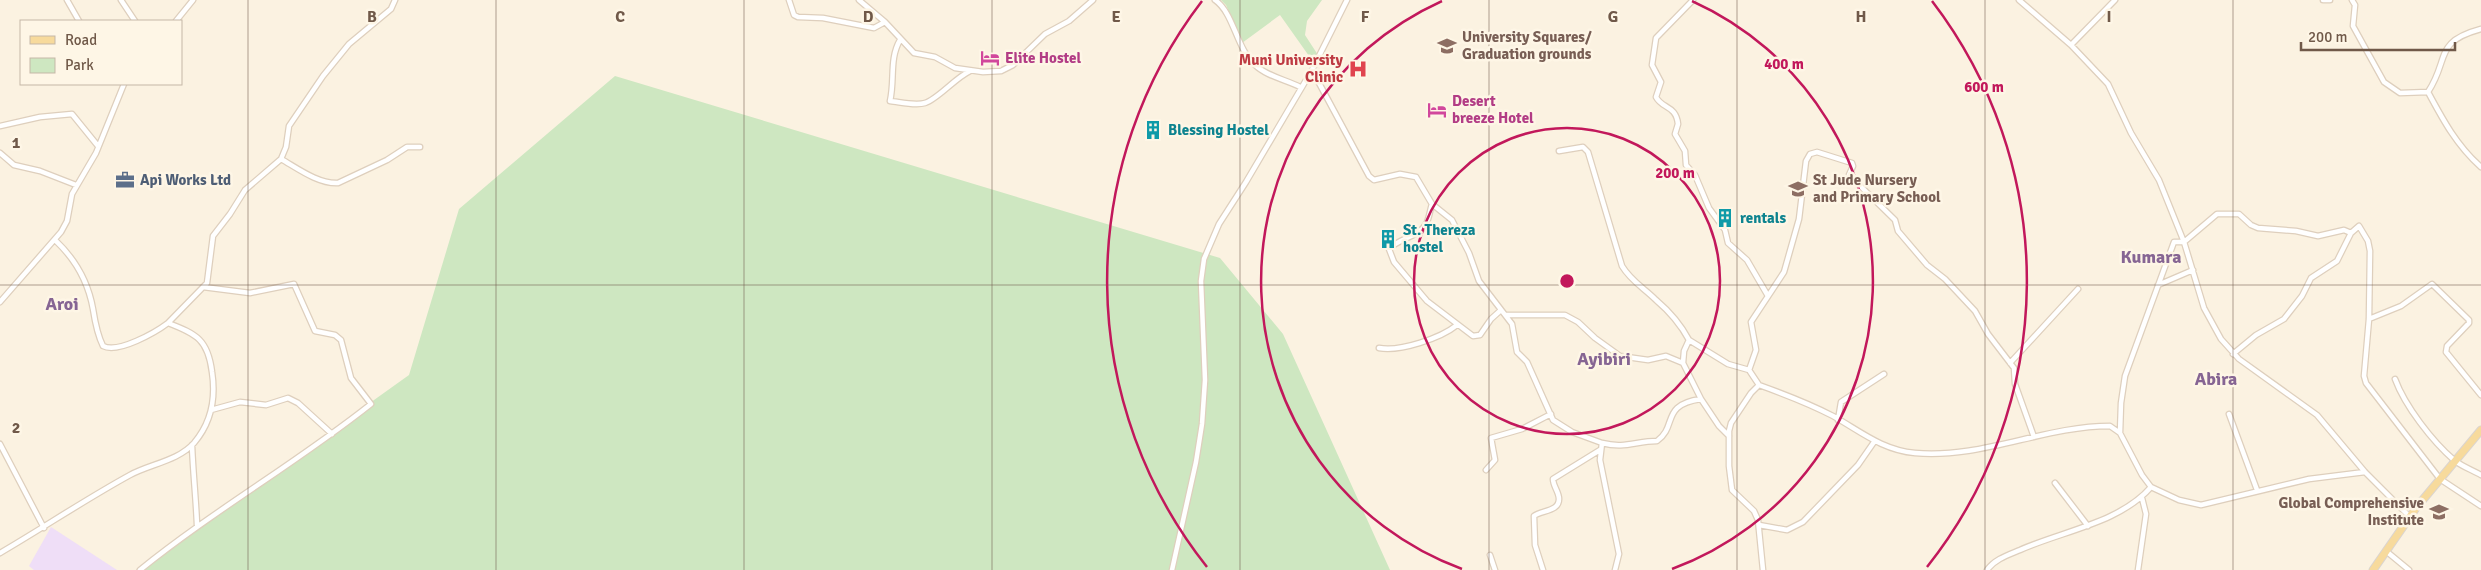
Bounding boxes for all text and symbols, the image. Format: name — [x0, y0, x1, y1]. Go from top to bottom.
text: B — [367, 7, 377, 27]
text: C — [615, 7, 625, 27]
text: D — [863, 7, 874, 27]
text: E — [1111, 7, 1121, 27]
text: F — [1361, 7, 1370, 27]
text: G — [1608, 7, 1618, 27]
text: H — [1856, 7, 1866, 27]
text: I — [2106, 7, 2112, 27]
legend — [20, 20, 182, 85]
scale bar — [2301, 20, 2455, 52]
place label: University Squares/ Graduation grounds — [1462, 28, 1592, 63]
text: 200 m — [2308, 28, 2348, 46]
text: Road — [65, 31, 97, 49]
school or university icon: University Squares/ Graduation grounds — [1436, 35, 1458, 57]
hotel icon: Elite Hostel — [979, 47, 1001, 69]
place label: Elite Hostel — [1005, 49, 1081, 67]
place label: Muni University Clinic — [1239, 51, 1344, 86]
text: 400 m — [1764, 55, 1804, 73]
text: Park — [65, 56, 94, 74]
hospital icon: Muni University Clinic — [1347, 58, 1369, 80]
text: 600 m — [1964, 78, 2004, 96]
place label: Desert breeze Hotel — [1452, 92, 1534, 127]
hotel icon: Desert breeze Hotel — [1426, 99, 1448, 121]
building icon: Blessing Hostel — [1142, 119, 1164, 141]
place label: Blessing Hostel — [1168, 121, 1269, 139]
text: 1 — [12, 133, 21, 153]
text: 200 m — [1655, 164, 1695, 182]
office icon: Api Works Ltd — [114, 169, 136, 191]
place label: Api Works Ltd — [140, 171, 231, 189]
place label: St Jude Nursery and Primary School — [1813, 171, 1941, 206]
school or university icon: St Jude Nursery and Primary School — [1787, 178, 1809, 200]
building icon: rentals — [1714, 207, 1736, 229]
place label: rentals — [1740, 209, 1786, 227]
place label: St. Thereza hostel — [1403, 221, 1476, 256]
building icon: St. Thereza hostel — [1377, 228, 1399, 250]
district label: Kumara — [2121, 246, 2181, 268]
centre of rings — [1558, 272, 1576, 290]
district label: Aroi — [45, 293, 79, 315]
district label: Ayibiri — [1577, 348, 1631, 370]
district label: Abira — [2195, 368, 2237, 390]
text: 2 — [12, 418, 20, 438]
place label: Global Comprehensive Institute — [2278, 494, 2424, 529]
school or university icon: Global Comprehensive Institute — [2428, 501, 2450, 523]

